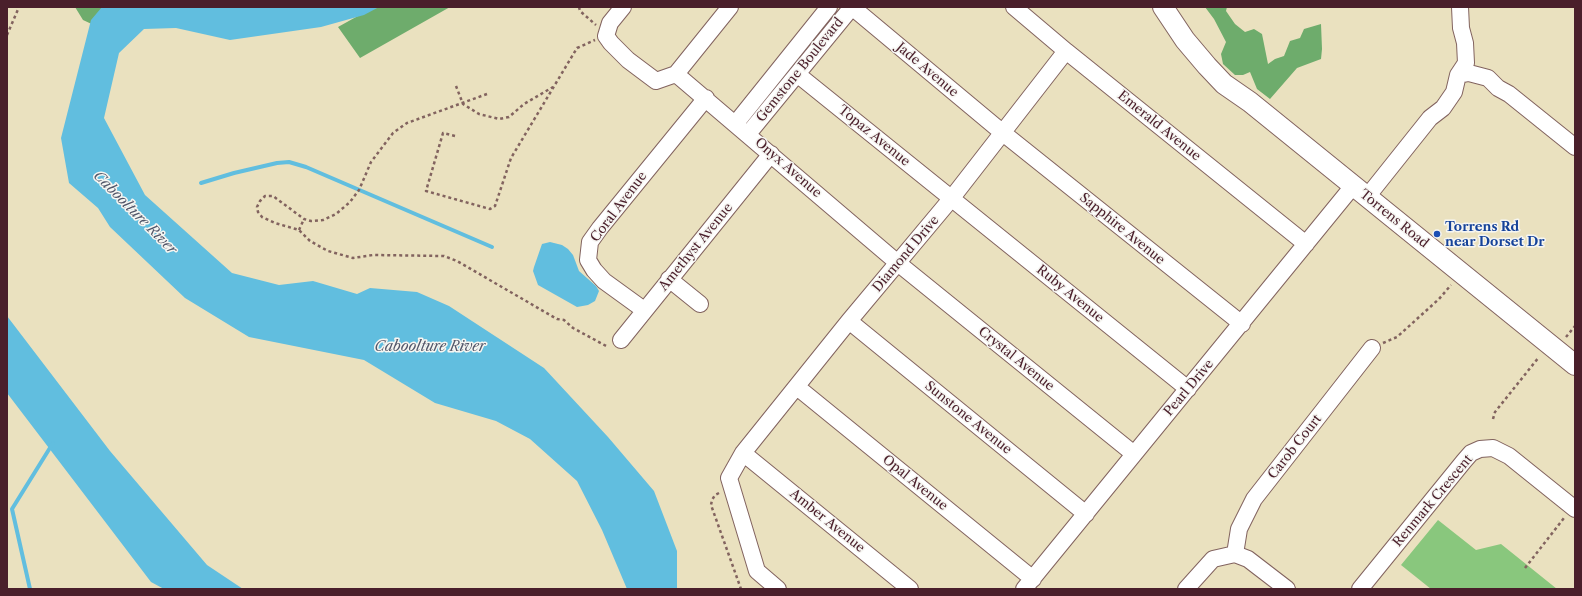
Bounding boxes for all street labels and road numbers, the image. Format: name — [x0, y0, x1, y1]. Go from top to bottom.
street label: Gemstone Boulevard — [753, 15, 847, 125]
street label: Jade Avenue — [893, 40, 961, 100]
street label: Emerald Avenue — [1114, 88, 1204, 164]
street label: Topaz Avenue — [835, 102, 913, 170]
street label: Onyx Avenue — [752, 135, 824, 201]
street label: Coral Avenue — [588, 169, 650, 245]
street label: Torrens Road — [1356, 187, 1432, 251]
street label: Sapphire Avenue — [1076, 190, 1168, 268]
street label: Amethyst Avenue — [656, 200, 736, 294]
street label: Diamond Drive — [870, 213, 942, 295]
street label: Ruby Avenue — [1033, 262, 1107, 326]
street label: Crystal Avenue — [975, 324, 1057, 394]
street label: Pearl Drive — [1161, 357, 1217, 419]
street label: Sunstone Avenue — [921, 378, 1015, 458]
street label: Carob Court — [1265, 412, 1325, 482]
street label: Opal Avenue — [879, 452, 951, 514]
street label: Renmark Crescent — [1390, 452, 1476, 550]
street label: Amber Avenue — [786, 486, 868, 556]

